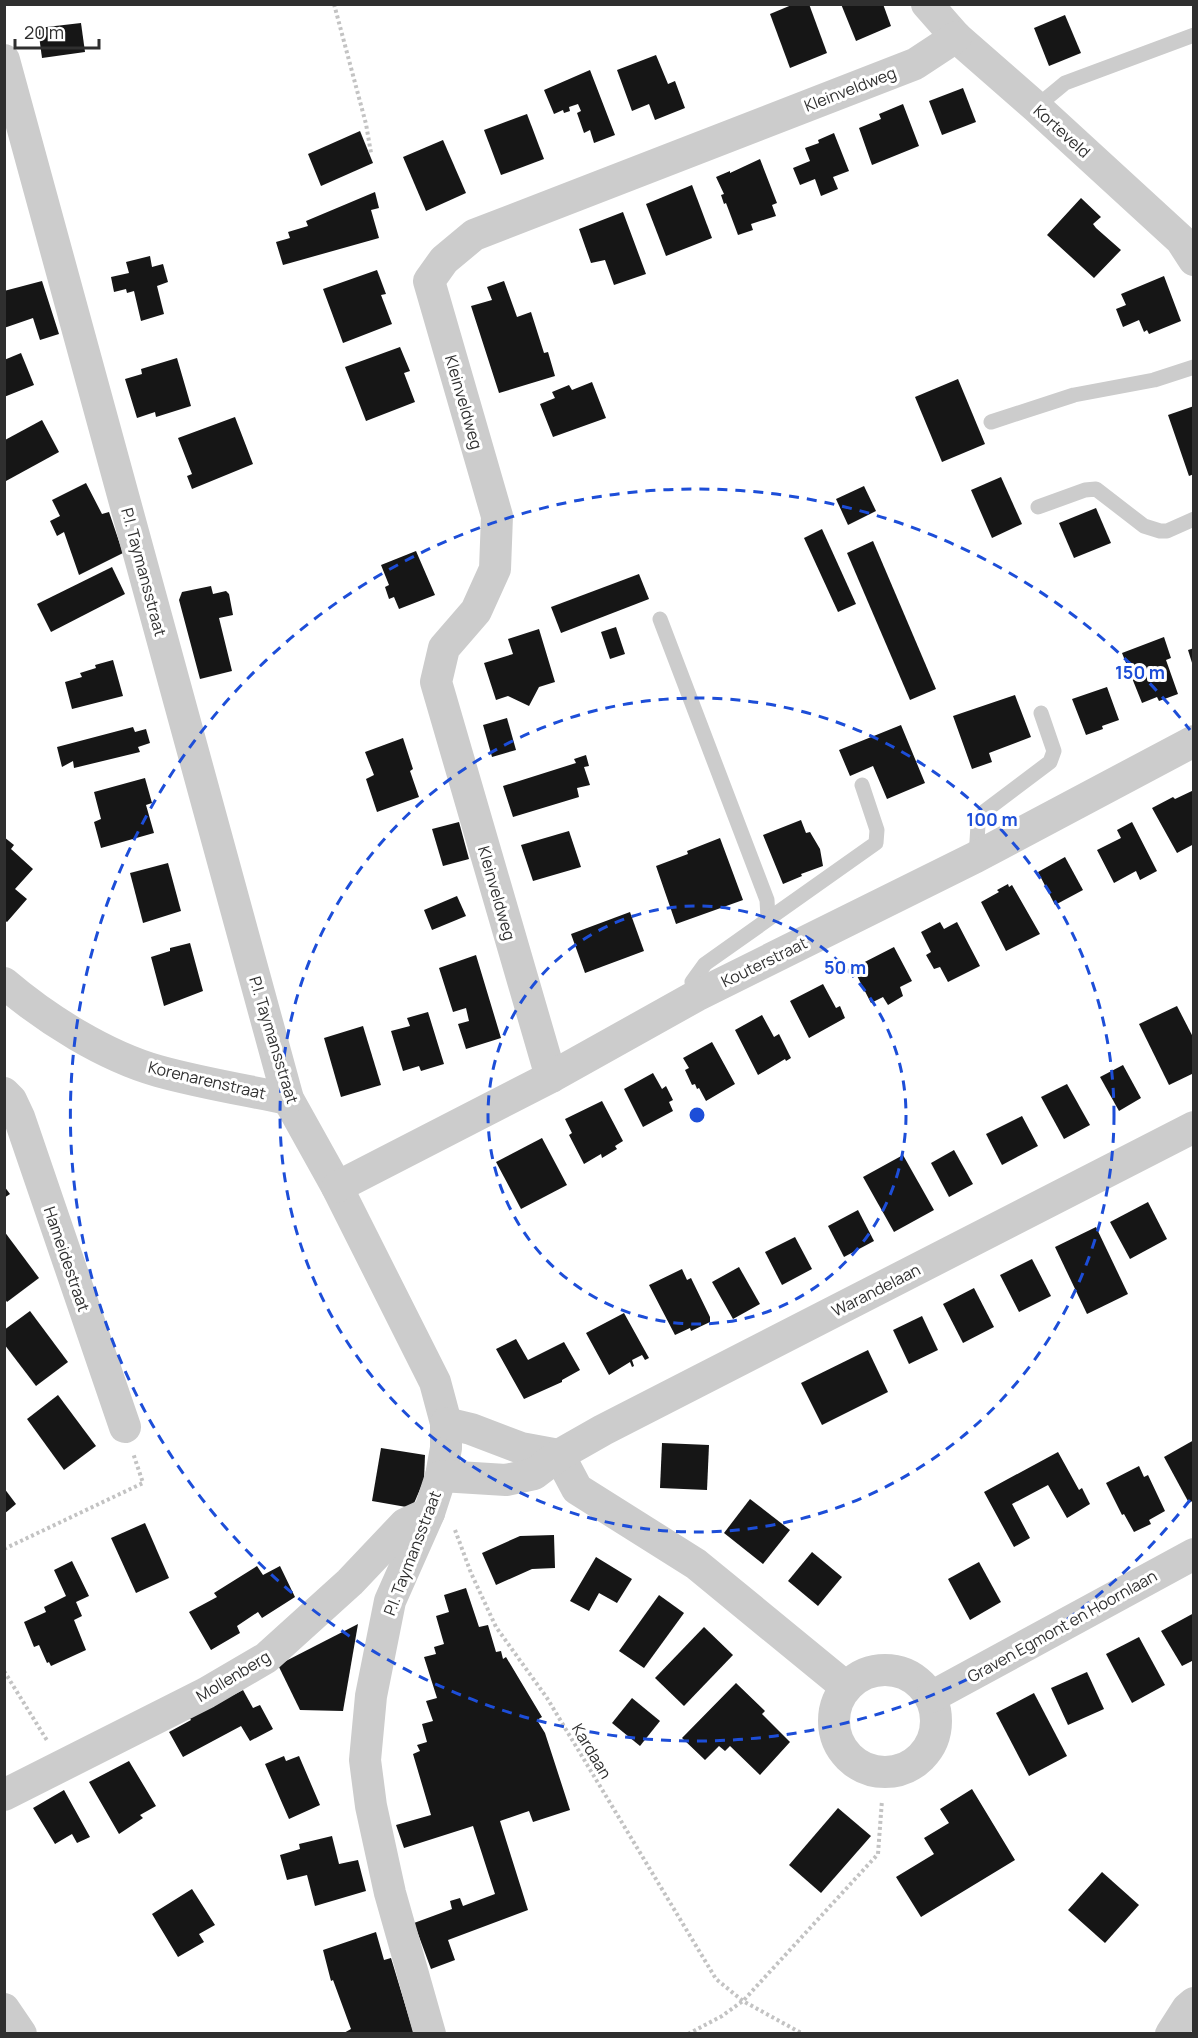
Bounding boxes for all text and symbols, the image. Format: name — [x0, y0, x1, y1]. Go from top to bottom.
scale bar — [15, 12, 99, 50]
text: 20 m — [24, 20, 64, 44]
street label: Kleinveldweg — [801, 61, 899, 117]
street label: Korteveld — [1029, 100, 1095, 162]
street label: Kleinveldweg — [440, 352, 488, 452]
street label: P.I. Taymansstraat — [116, 505, 172, 639]
text: 150 m — [1115, 660, 1165, 684]
text: 100 m — [966, 807, 1018, 831]
street label: Kleinveldweg — [473, 843, 521, 943]
street label: Kouterstraat — [717, 932, 811, 992]
text: 50 m — [824, 955, 866, 979]
street label: P.I. Taymansstraat — [244, 974, 304, 1106]
street label: Korenarenstraat — [146, 1056, 268, 1104]
centre of rings — [687, 1105, 707, 1125]
street label: Hameidestraat — [39, 1204, 95, 1314]
street label: Warandelaan — [828, 1258, 924, 1322]
street label: P.I. Taymansstraat — [378, 1487, 446, 1619]
street label: Graven Egmont en Hoornlaan — [963, 1565, 1161, 1687]
street label: Mollenberg — [192, 1645, 274, 1707]
street label: Kardaan — [567, 1719, 617, 1783]

